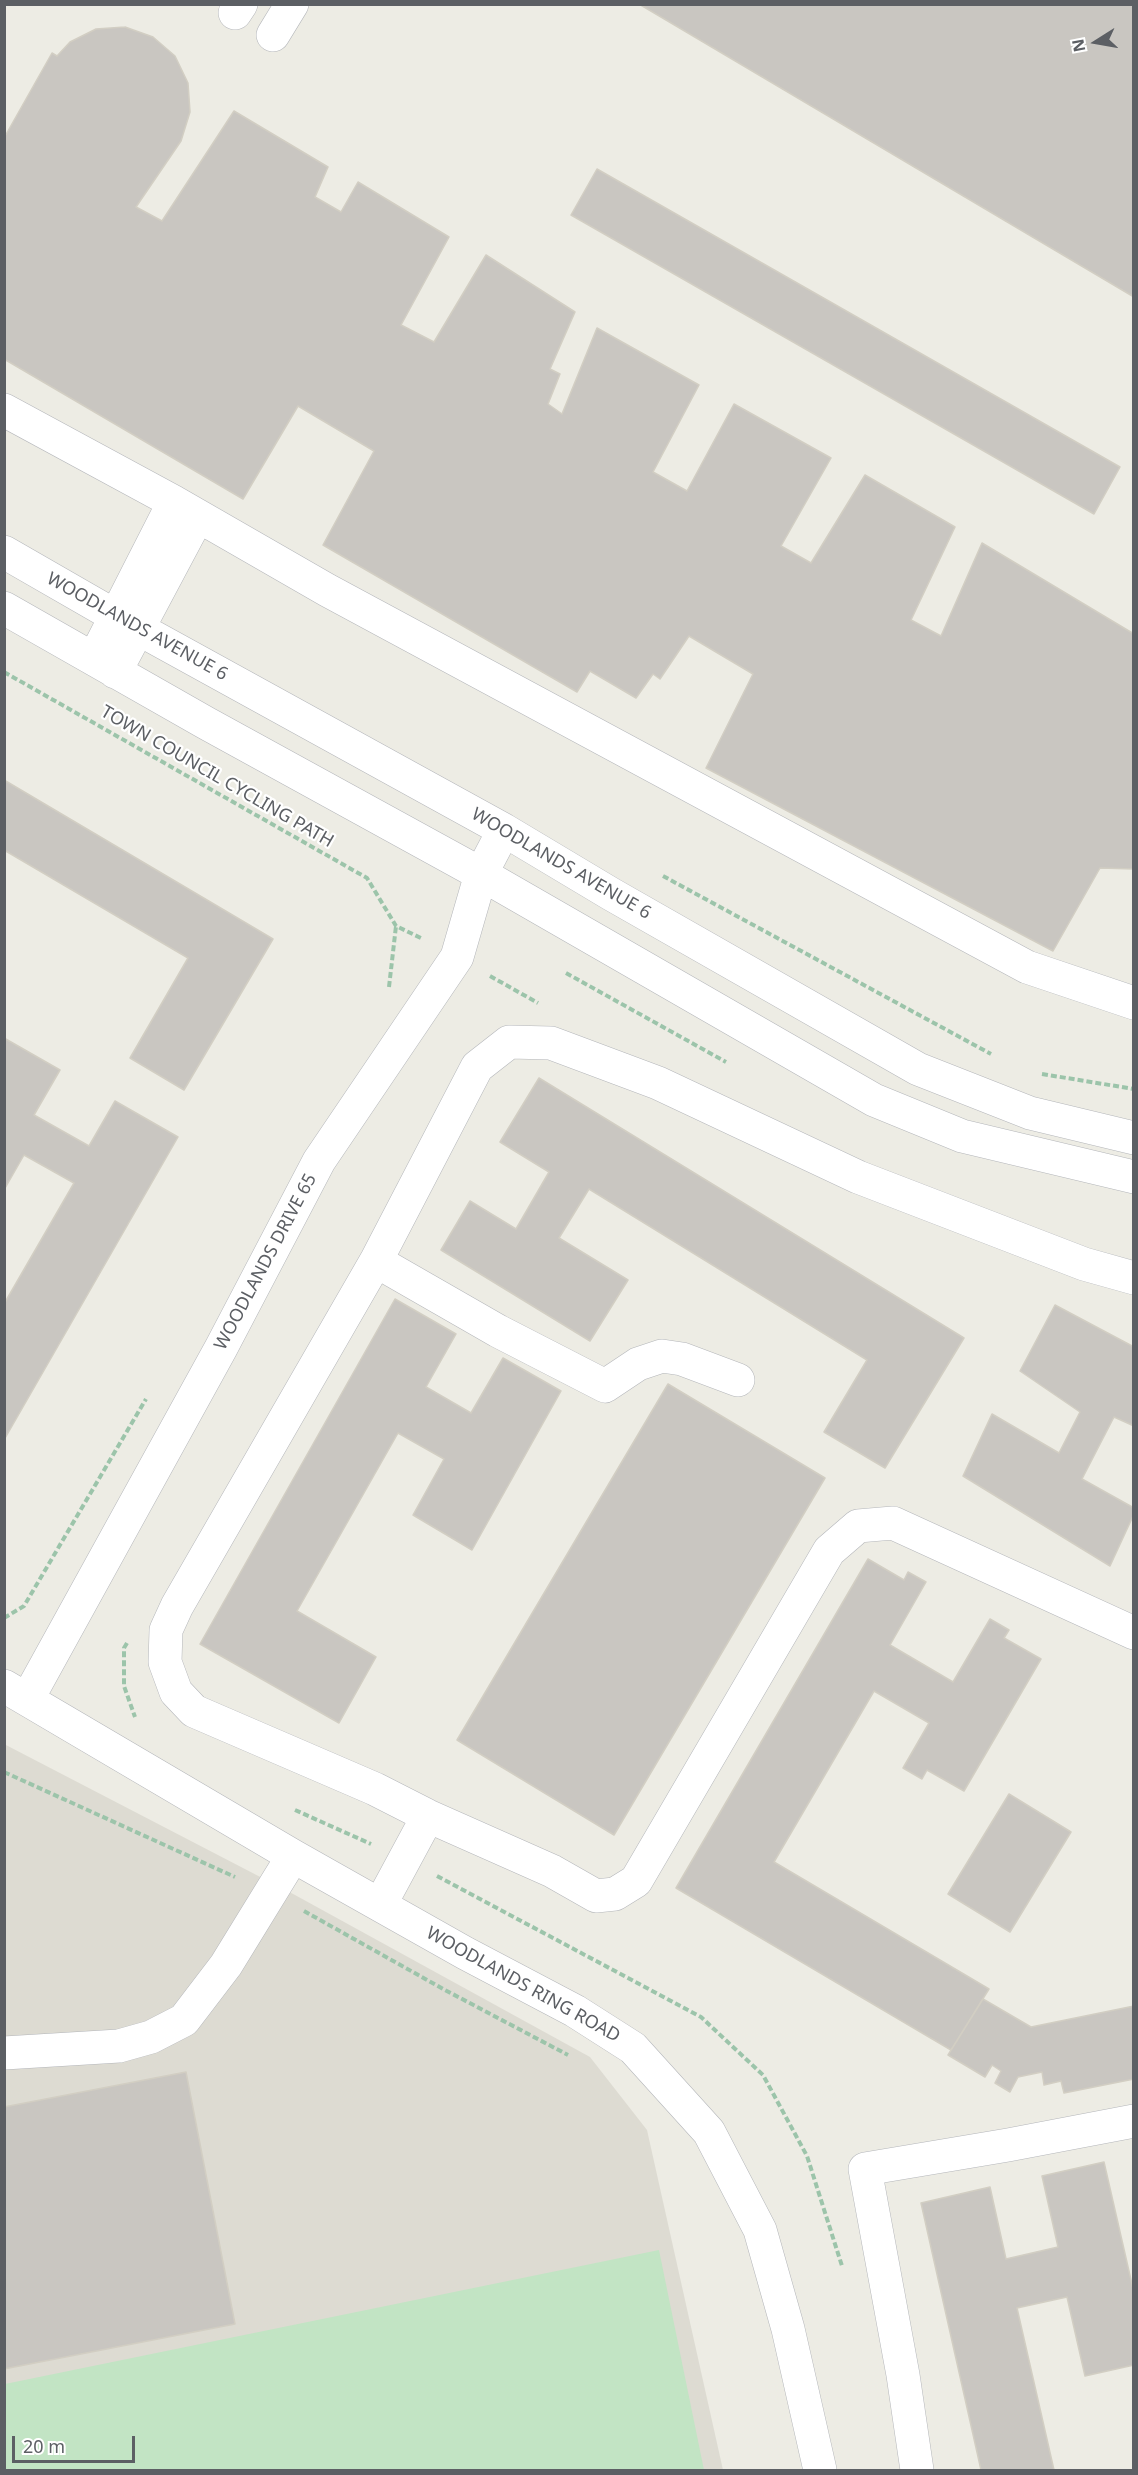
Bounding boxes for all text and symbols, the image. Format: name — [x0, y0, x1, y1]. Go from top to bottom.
north arrow — [1066, 12, 1126, 72]
text: N — [1066, 37, 1090, 54]
street label: WOODLANDS AVENUE 6 — [43, 568, 231, 686]
street label: TOWN COUNCIL CYCLING PATH — [97, 701, 337, 853]
street label: WOODLANDS AVENUE 6 — [467, 804, 655, 924]
street label: WOODLANDS DRIVE 65 — [210, 1170, 322, 1354]
street label: WOODLANDS RING ROAD — [422, 1923, 624, 2047]
scale bar — [15, 2424, 138, 2462]
text: 20 m — [23, 2434, 65, 2458]

